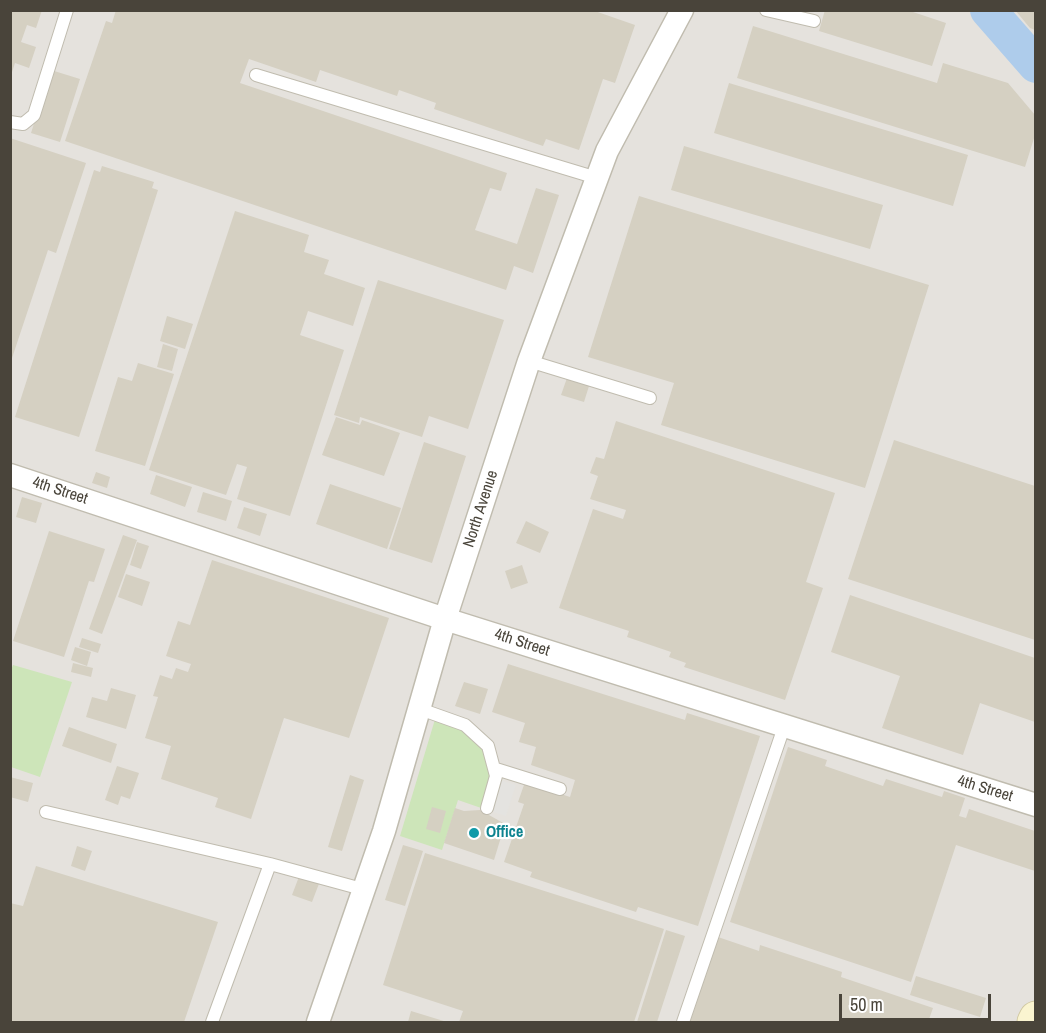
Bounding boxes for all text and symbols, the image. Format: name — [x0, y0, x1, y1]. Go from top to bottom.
street label: North Avenue — [460, 468, 502, 550]
street label: 4th Street — [30, 473, 90, 509]
street label: 4th Street — [492, 625, 552, 661]
street label: 4th Street — [955, 772, 1015, 806]
place label: Office — [486, 823, 523, 843]
marker: Office — [467, 826, 481, 840]
scale bar — [842, 982, 994, 1020]
text: 50 m — [850, 992, 883, 1017]

